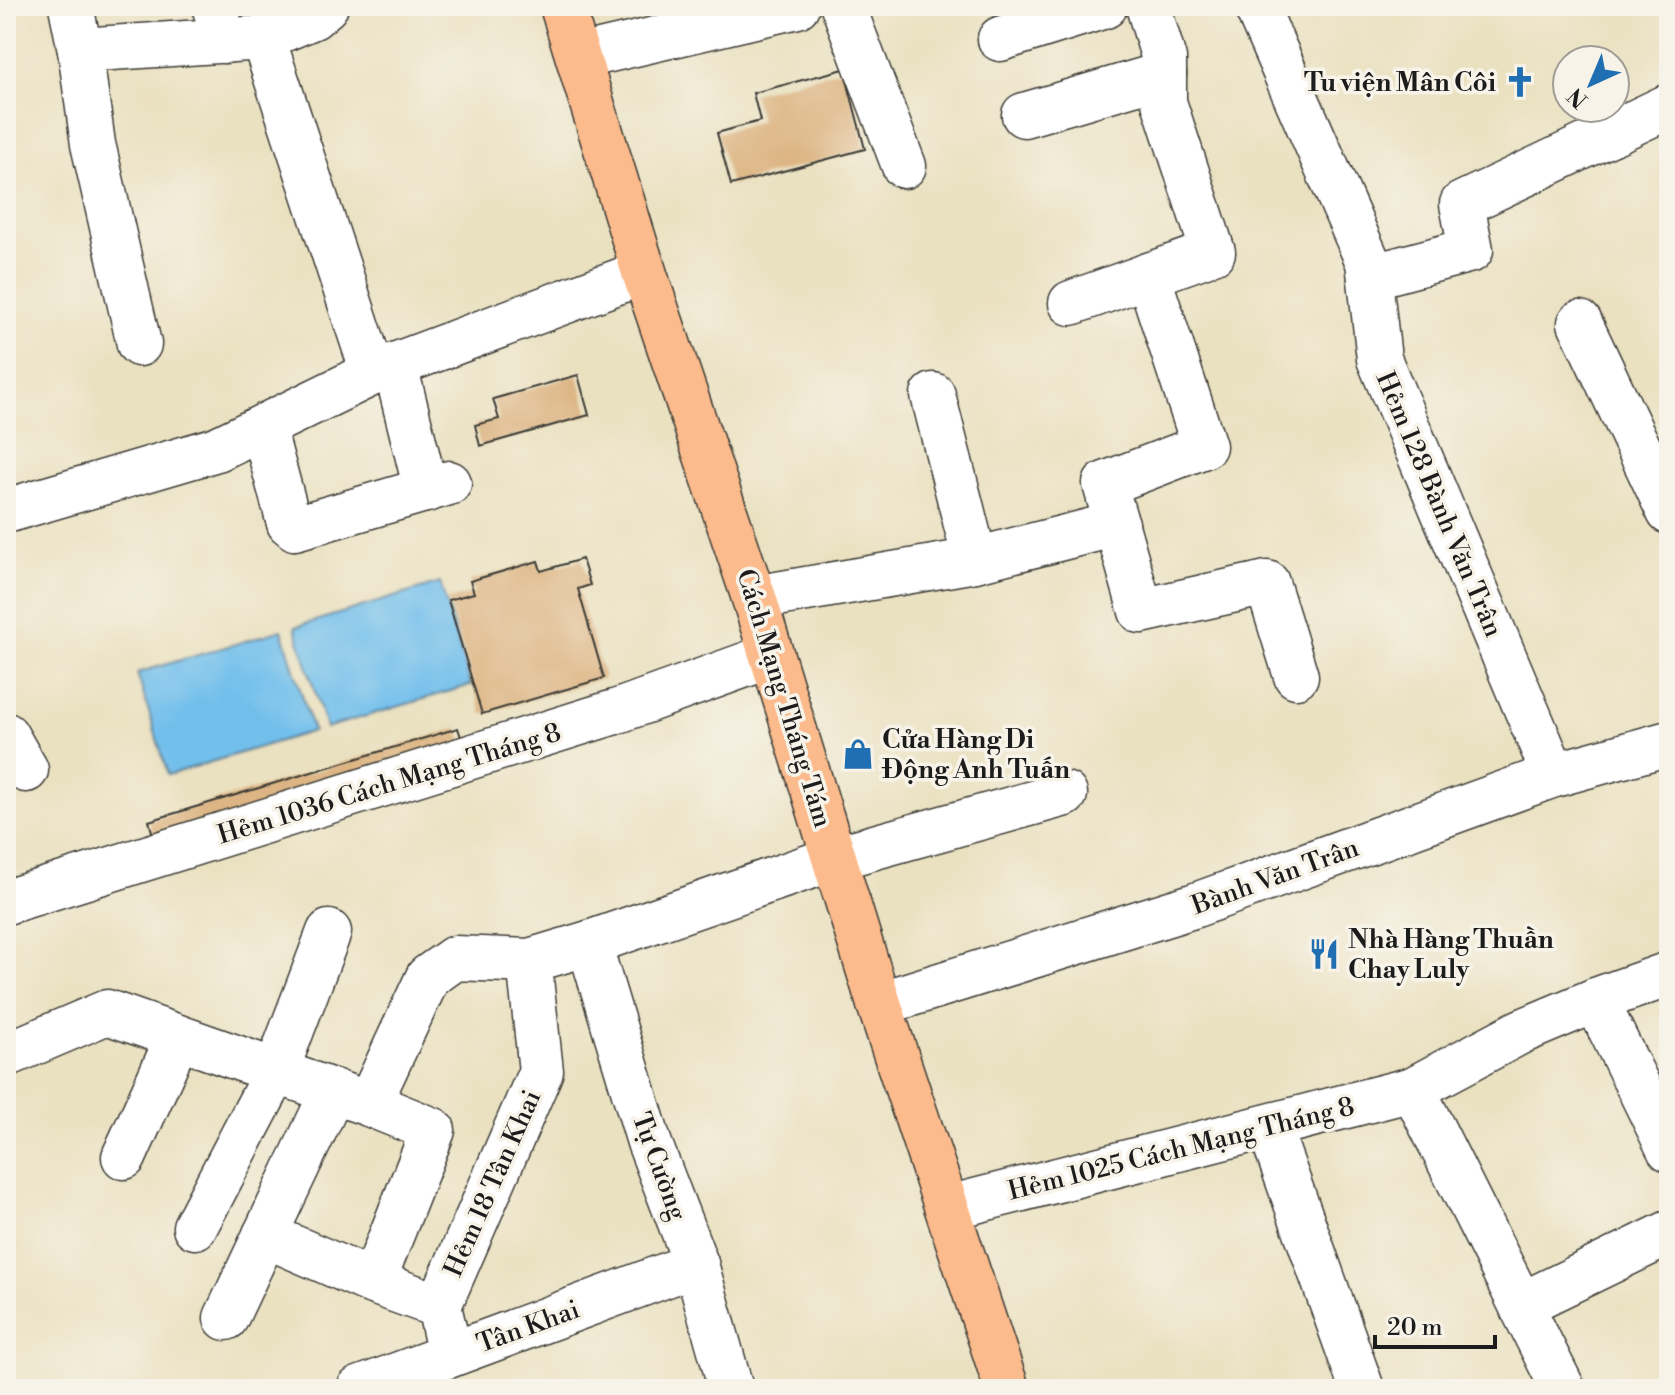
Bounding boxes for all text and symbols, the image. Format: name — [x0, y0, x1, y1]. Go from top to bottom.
north arrow — [1551, 44, 1631, 124]
church icon: Tu viện Mân Côi — [1503, 65, 1537, 99]
place label: Tu viện Mân Côi — [1304, 67, 1496, 99]
text: N — [1562, 81, 1594, 113]
street label: Hẻm 128 Bành Văn Trân — [1369, 367, 1510, 642]
street label: Cách Mạng Tháng Tám — [729, 565, 839, 832]
street label: Hẻm 1036 Cách Mạng Tháng 8 — [214, 716, 565, 851]
place label: Cửa Hàng Di Động Anh Tuấn — [881, 724, 1070, 786]
shop icon: Cửa Hàng Di Động Anh Tuấn — [841, 737, 875, 771]
street label: Bành Văn Trân — [1187, 832, 1363, 922]
place label: Nhà Hàng Thuần Chay Luly — [1348, 924, 1554, 986]
restaurant icon: Nhà Hàng Thuần Chay Luly — [1307, 937, 1341, 971]
street label: Hẻm 18 Tân Khai — [437, 1085, 548, 1282]
street label: Hẻm 1025 Cách Mạng Tháng 8 — [1005, 1090, 1358, 1208]
street label: Tự Cường — [625, 1108, 694, 1225]
street label: Tân Khai — [473, 1294, 584, 1360]
scale bar — [1375, 1299, 1495, 1349]
text: 20 m — [1387, 1313, 1443, 1343]

